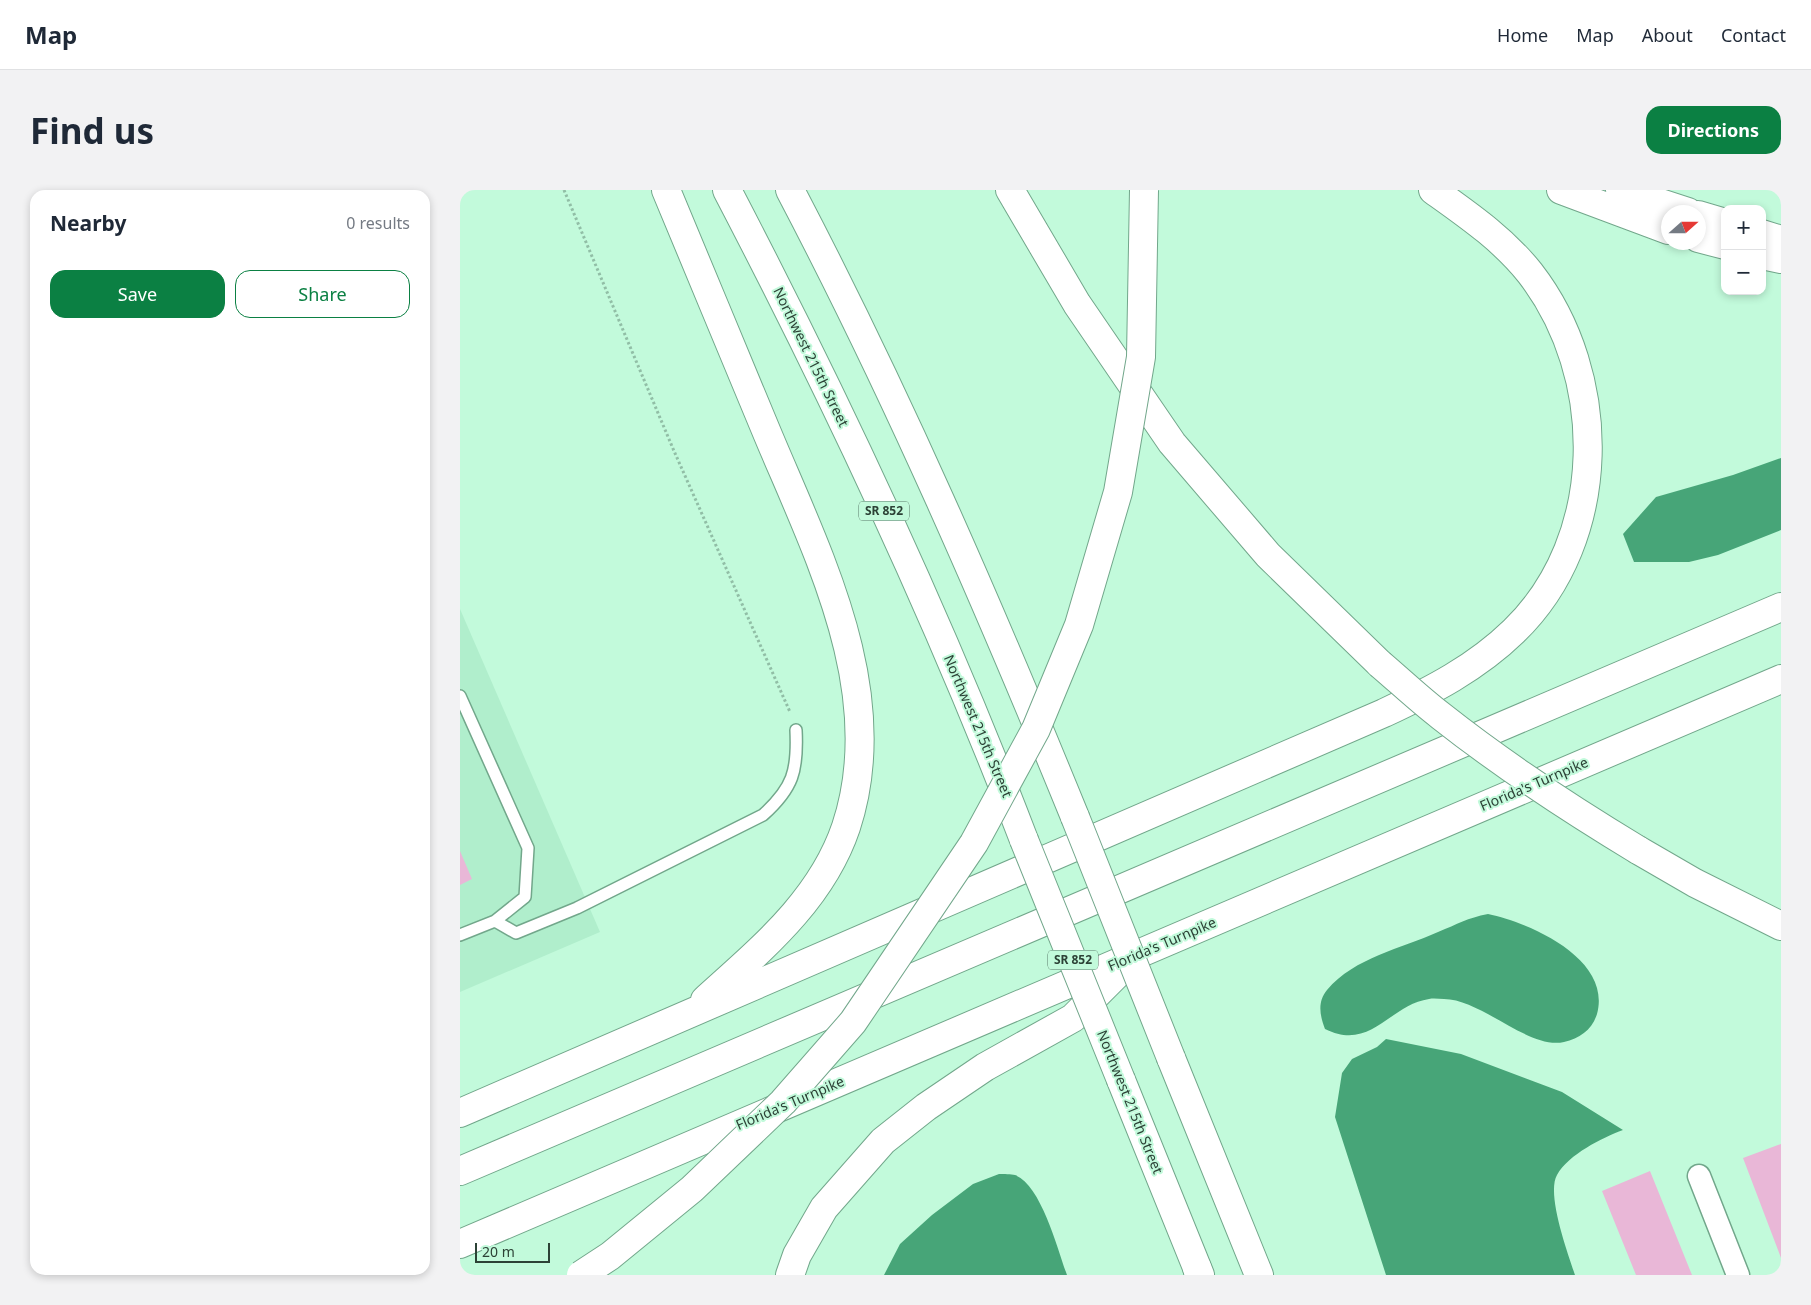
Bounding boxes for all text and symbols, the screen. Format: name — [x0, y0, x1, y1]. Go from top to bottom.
text: Map — [25, 18, 77, 51]
text: Home — [1497, 23, 1548, 47]
text: Map — [1576, 23, 1614, 47]
text: About — [1642, 23, 1693, 47]
text: Contact — [1721, 23, 1786, 47]
button: Directions — [1646, 106, 1781, 154]
text: Find us — [30, 107, 154, 154]
north arrow — [1661, 205, 1706, 250]
map controls — [1721, 205, 1766, 295]
button: + — [1721, 205, 1766, 250]
text: Nearby — [50, 209, 126, 237]
text: 0 results — [346, 212, 410, 234]
button: − — [1721, 250, 1766, 295]
button: Save — [50, 270, 225, 318]
button: Share — [235, 270, 410, 318]
street label: Northwest 215th Street — [769, 284, 854, 430]
road number: SR 852 — [859, 502, 909, 521]
street label: Northwest 215th Street — [940, 652, 1017, 800]
street label: Florida's Turnpike — [1477, 752, 1591, 815]
street label: Florida's Turnpike — [1105, 912, 1219, 975]
road number: SR 852 — [1048, 950, 1098, 970]
street label: Northwest 215th Street — [1093, 1027, 1168, 1176]
street label: Florida's Turnpike — [733, 1071, 847, 1134]
scale bar — [475, 1240, 550, 1263]
text: 20 m — [482, 1242, 515, 1261]

